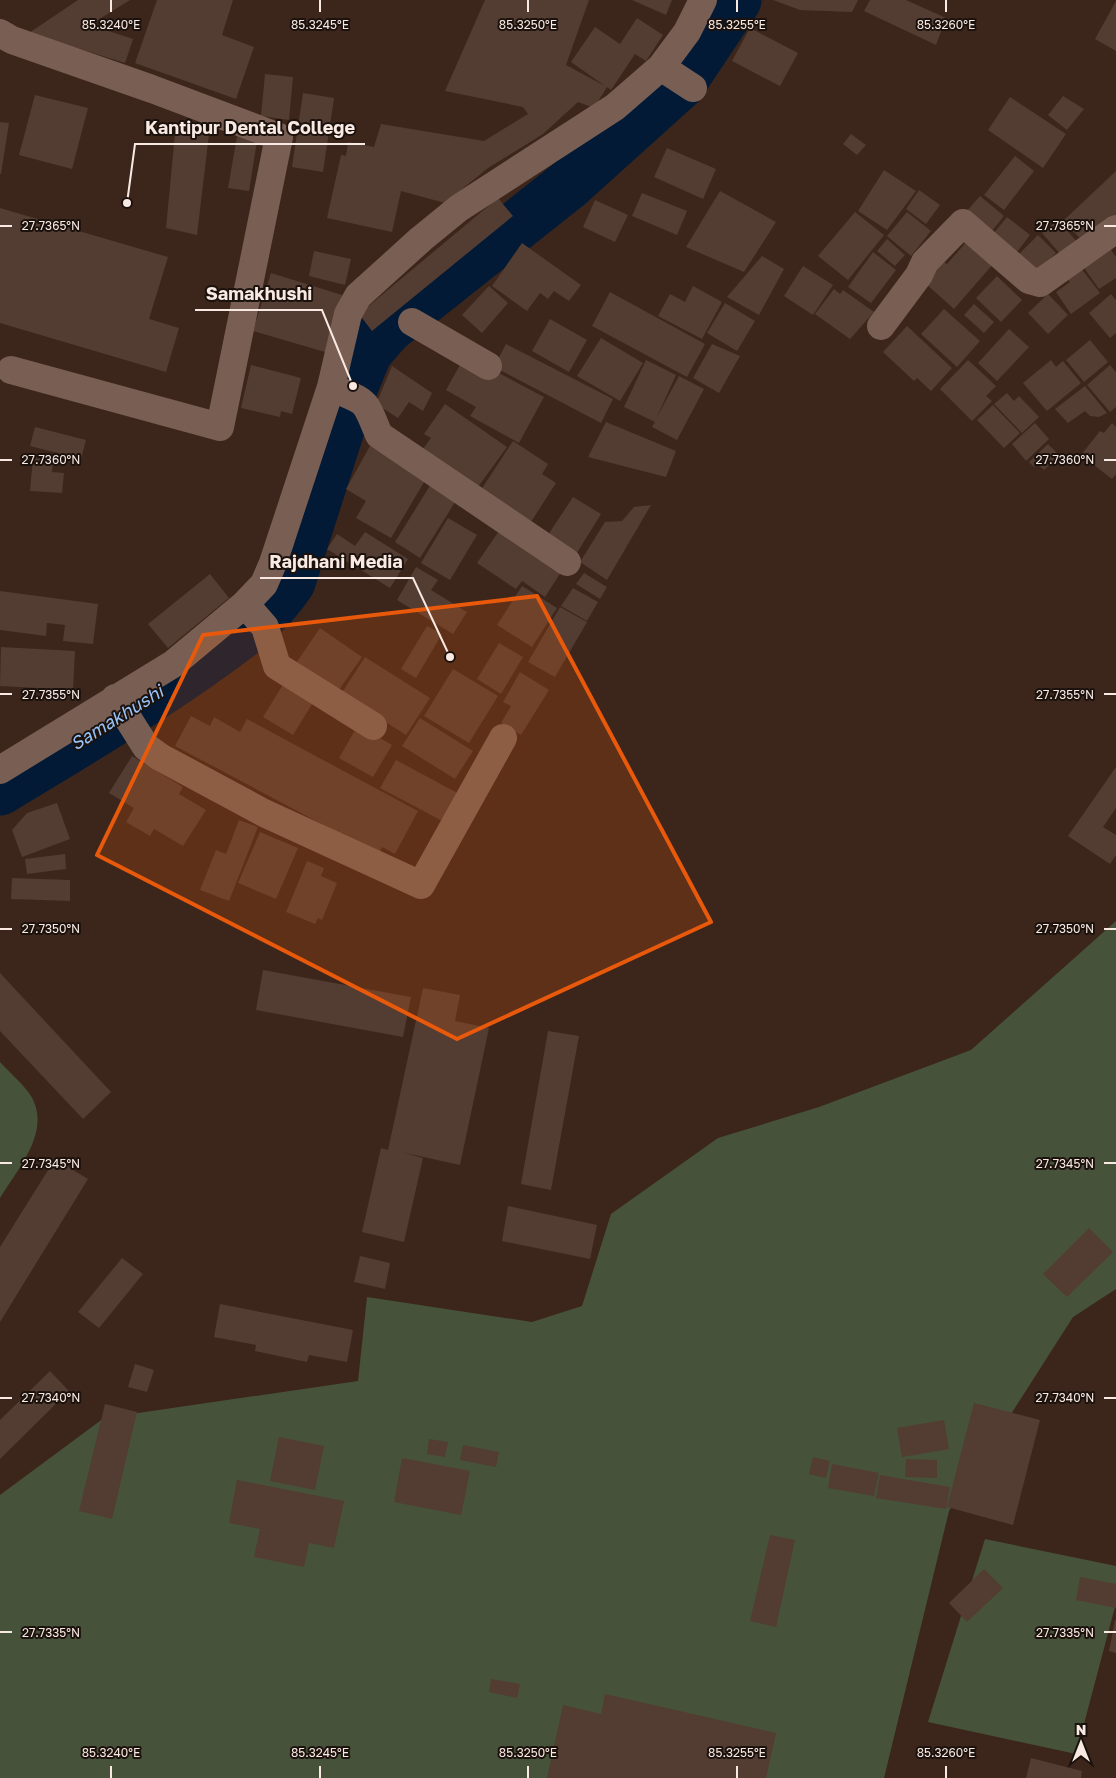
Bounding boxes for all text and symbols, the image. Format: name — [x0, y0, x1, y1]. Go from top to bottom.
text: 85.3240°E — [82, 17, 140, 32]
text: 85.3245°E — [291, 17, 349, 32]
text: 85.3250°E — [499, 17, 557, 32]
text: 85.3255°E — [708, 17, 766, 32]
text: 85.3260°E — [917, 17, 975, 32]
callout: Kantipur Dental College — [135, 111, 365, 144]
text: Kantipur Dental College — [145, 116, 355, 138]
text: 27.7365°N — [22, 218, 80, 233]
text: 27.7365°N — [1036, 218, 1094, 233]
callout: Samakhushi — [195, 277, 322, 310]
text: Samakhushi — [206, 282, 312, 304]
text: 27.7360°N — [22, 452, 80, 467]
text: 27.7360°N — [1036, 452, 1094, 467]
callout: Rajdhani Media — [260, 545, 413, 578]
text: Rajdhani Media — [269, 550, 403, 572]
water label: Samakhushi — [66, 679, 169, 754]
text: 27.7355°N — [22, 687, 80, 702]
text: 27.7355°N — [1036, 687, 1094, 702]
text: 27.7350°N — [22, 921, 80, 936]
text: 27.7350°N — [1036, 921, 1094, 936]
text: 27.7345°N — [22, 1156, 80, 1171]
text: 27.7345°N — [1036, 1156, 1094, 1171]
text: 27.7340°N — [22, 1390, 80, 1405]
text: 27.7340°N — [1036, 1390, 1094, 1405]
text: 27.7335°N — [22, 1625, 80, 1640]
text: 27.7335°N — [1036, 1625, 1094, 1640]
north arrow — [1056, 1718, 1106, 1768]
text: N — [1076, 1721, 1086, 1738]
text: 85.3240°E — [82, 1745, 140, 1760]
text: 85.3245°E — [291, 1745, 349, 1760]
text: 85.3250°E — [499, 1745, 557, 1760]
text: 85.3255°E — [708, 1745, 766, 1760]
text: 85.3260°E — [917, 1745, 975, 1760]

